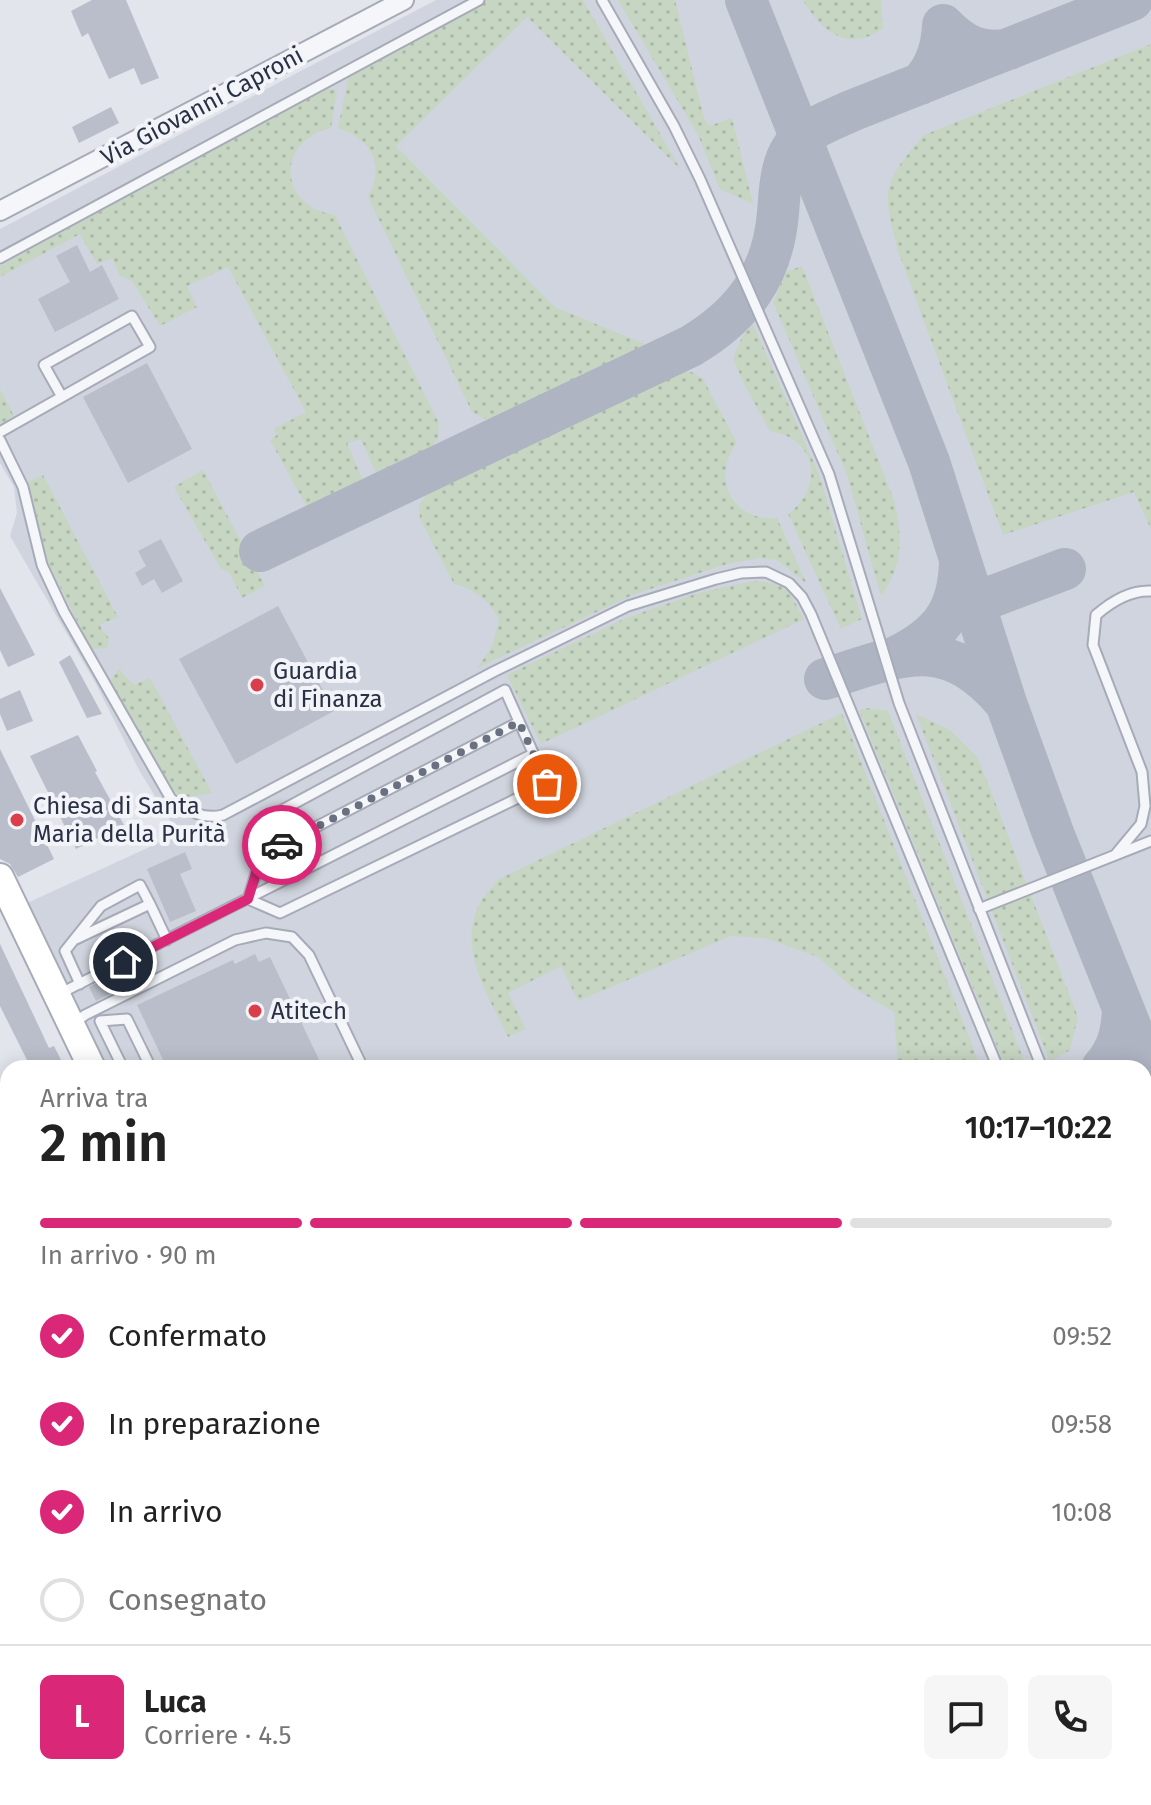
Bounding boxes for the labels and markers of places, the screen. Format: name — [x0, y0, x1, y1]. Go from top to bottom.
place label: Guardia di Finanza — [273, 657, 383, 713]
marker: Guardia di Finanza — [248, 676, 266, 694]
pin — [513, 750, 581, 818]
place label: Chiesa di Santa Maria della Purità — [33, 792, 226, 848]
marker: Chiesa di Santa Maria della Purità — [8, 811, 26, 829]
pin — [89, 928, 157, 996]
place label: Atitech — [271, 997, 347, 1025]
marker: Atitech — [246, 1002, 264, 1020]

